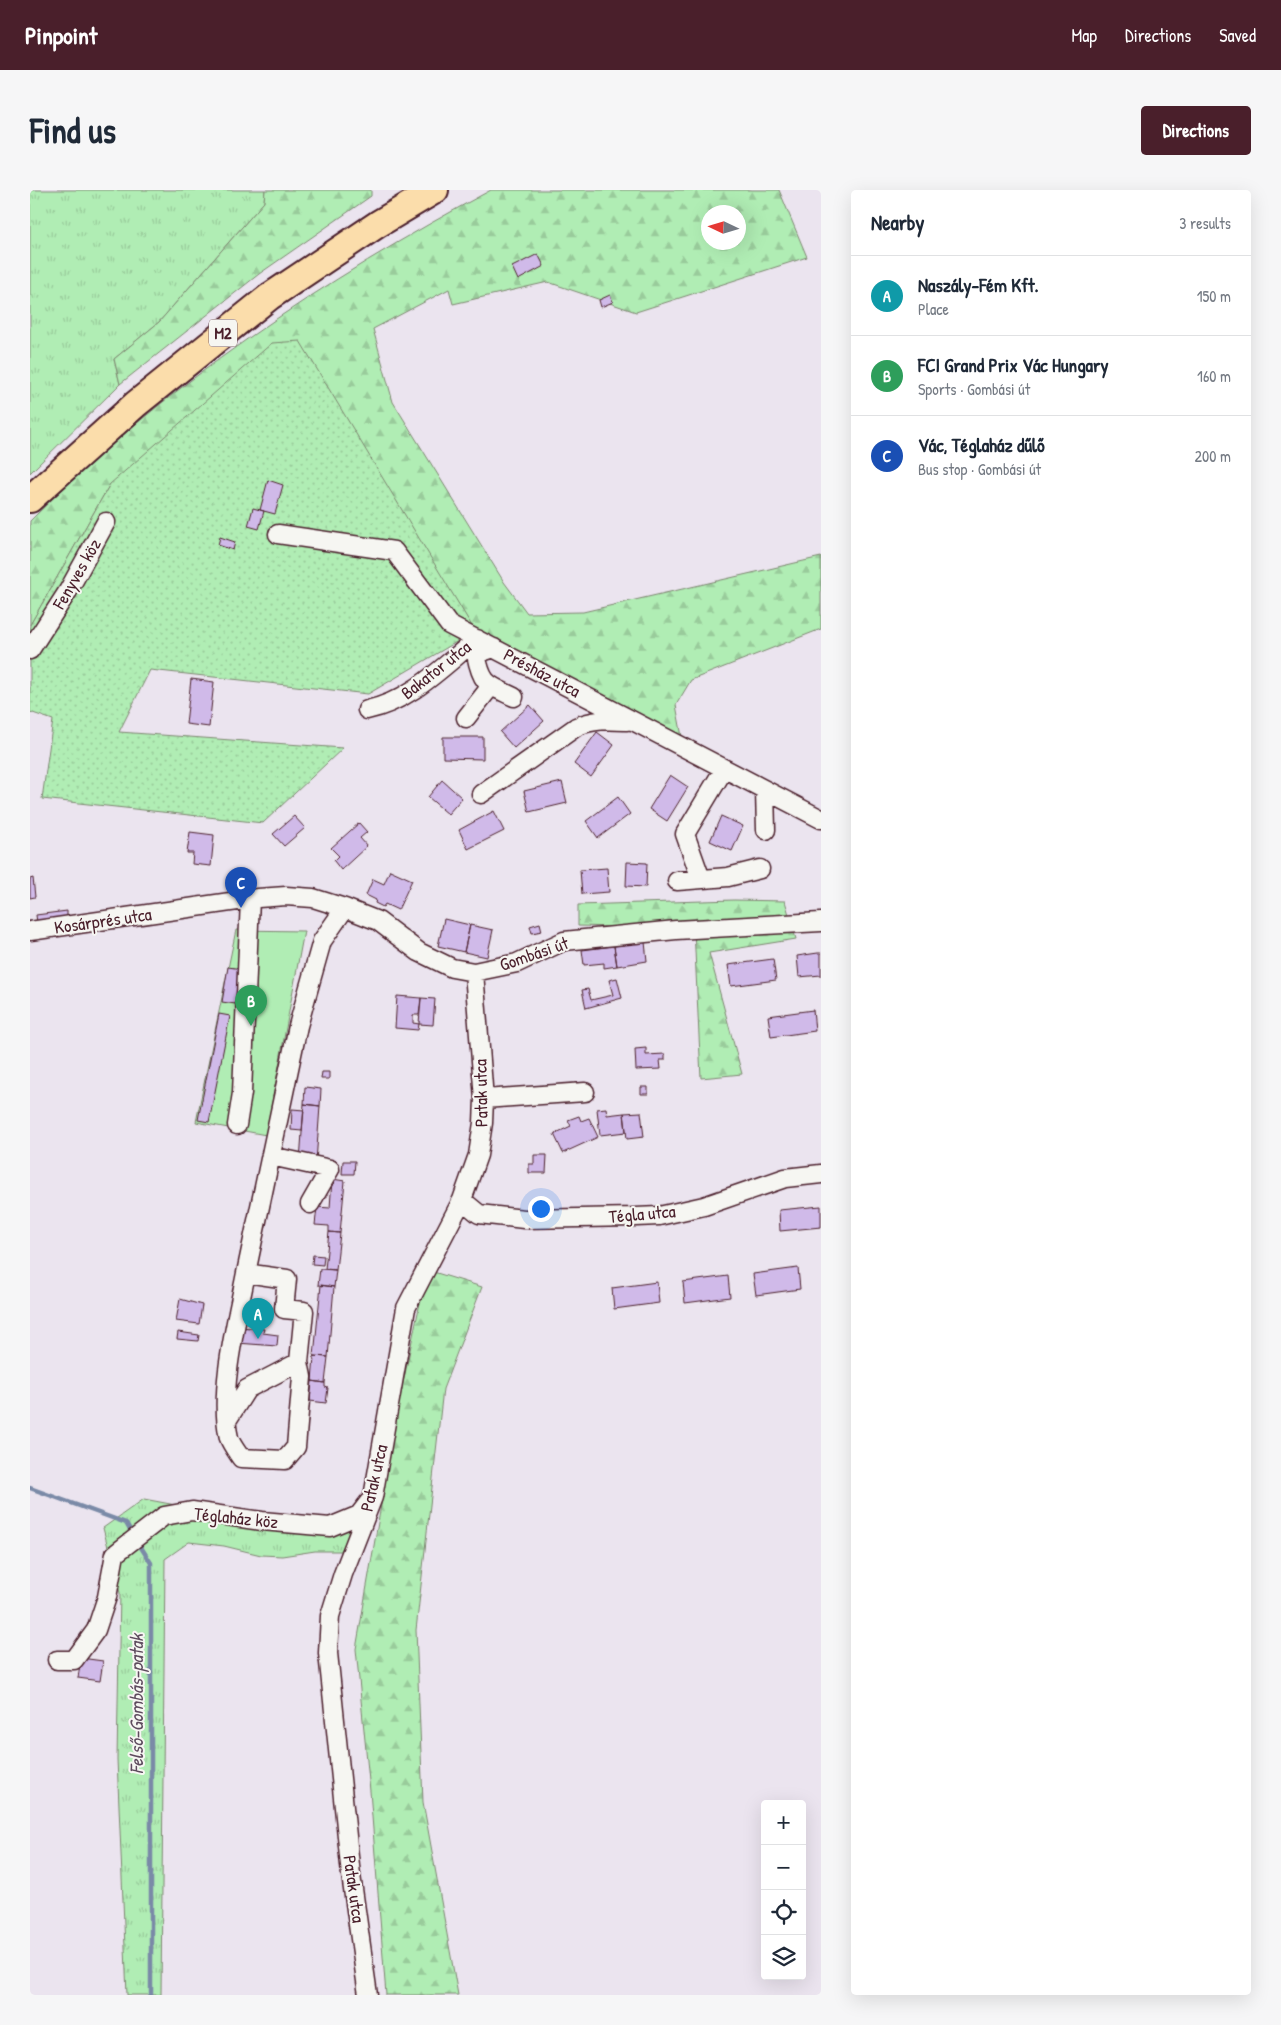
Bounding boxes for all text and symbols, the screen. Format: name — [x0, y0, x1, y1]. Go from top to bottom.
text: Pinpoint — [25, 19, 97, 51]
text: Map — [1072, 23, 1097, 48]
text: Directions — [1125, 23, 1191, 48]
text: Saved — [1219, 23, 1256, 48]
button: Directions — [1141, 106, 1251, 155]
text: Find us — [30, 107, 116, 154]
north arrow — [701, 205, 746, 250]
text: Nearby — [871, 208, 924, 237]
text: 3 results — [1179, 212, 1231, 234]
text: Naszály-Fém Kft. — [918, 272, 1039, 298]
text: A — [883, 285, 891, 307]
text: 150 m — [1197, 285, 1231, 307]
text: Place — [918, 298, 949, 320]
road number: M2 — [209, 320, 237, 346]
text: FCI Grand Prix Vác Hungary — [918, 352, 1108, 378]
text: B — [883, 365, 891, 387]
text: 160 m — [1197, 365, 1231, 387]
text: Sports · Gombási út — [918, 378, 1030, 400]
text: Vác, Téglaház dűlő — [918, 432, 1045, 458]
text: C — [883, 445, 891, 467]
text: 200 m — [1195, 445, 1231, 467]
text: Bus stop · Gombási út — [918, 458, 1041, 480]
street label: Fenyves köz — [46, 534, 107, 614]
street label: Bakator utca — [395, 634, 476, 705]
street label: Présház utca — [499, 642, 585, 703]
pin: C — [225, 867, 257, 908]
street label: Kosárprés utca — [53, 901, 153, 940]
street label: Gombási út — [496, 930, 572, 977]
pin: B — [235, 985, 267, 1026]
street label: Patak utca — [467, 1059, 494, 1127]
your location — [528, 1196, 554, 1222]
street label: Tégla utca — [607, 1198, 676, 1229]
pin: A — [242, 1298, 274, 1339]
street label: Patak utca — [354, 1442, 393, 1514]
street label: Téglaház köz — [193, 1501, 280, 1534]
water label: Felső-Gombás-patak — [123, 1632, 149, 1774]
map controls — [761, 1800, 806, 1980]
button: + — [761, 1800, 806, 1845]
button: − — [761, 1845, 806, 1890]
street label: Patak utca — [337, 1854, 372, 1924]
button: locate — [761, 1890, 806, 1935]
button: layers — [761, 1935, 806, 1980]

